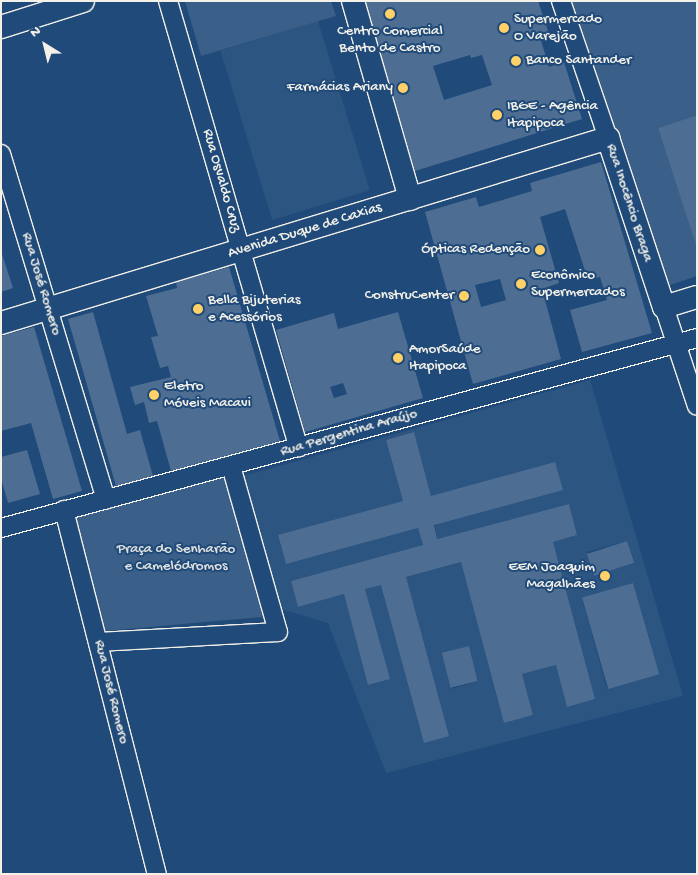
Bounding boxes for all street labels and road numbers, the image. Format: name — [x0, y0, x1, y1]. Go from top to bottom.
street label: Rua Osvaldo Cruz — [198, 127, 244, 235]
street label: Rua Inocêncio Braga — [601, 142, 657, 264]
street label: Avenida Duque de Caxias — [226, 199, 384, 263]
street label: Rua José Romero — [17, 230, 65, 338]
street label: Rua Pergentina Araújo — [278, 405, 420, 461]
street label: Rua José Romero — [89, 638, 133, 746]

